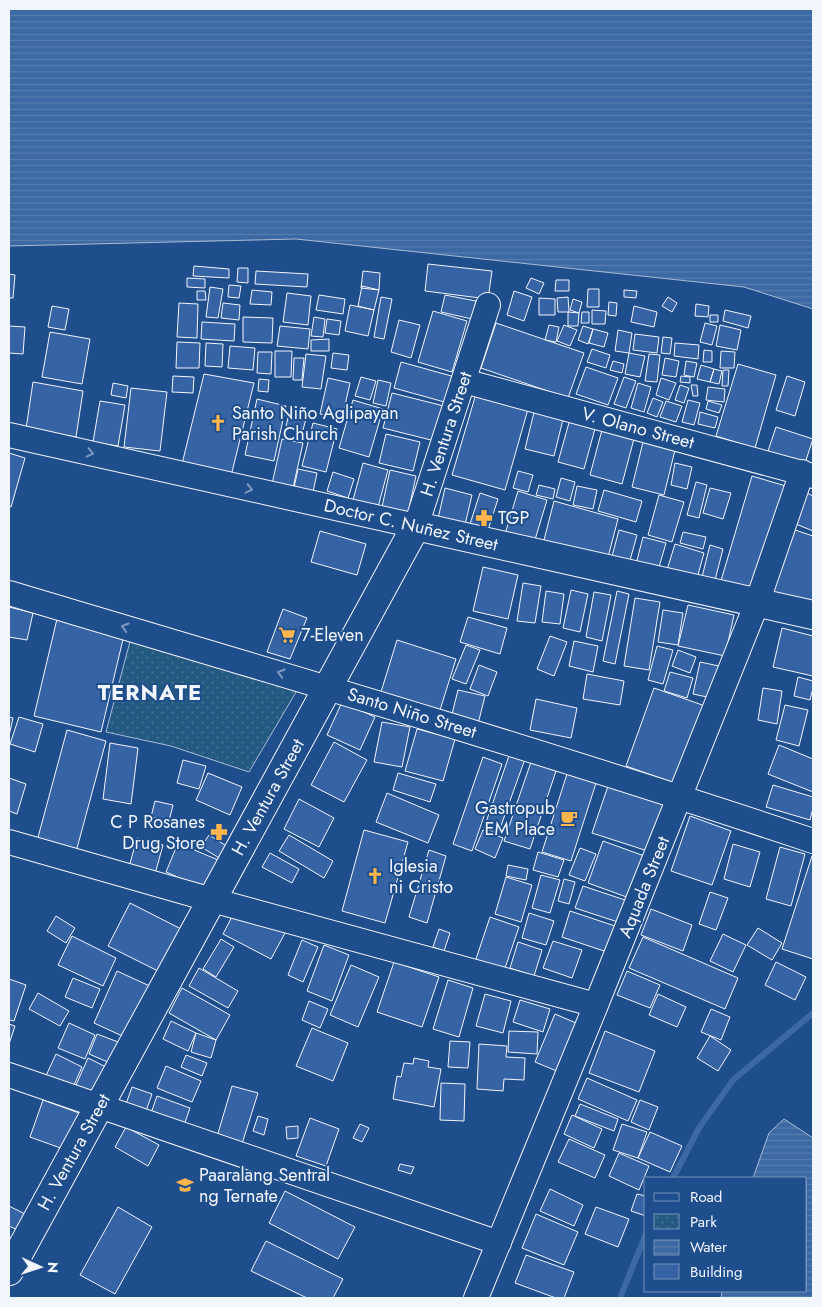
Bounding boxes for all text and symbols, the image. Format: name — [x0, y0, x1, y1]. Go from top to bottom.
street label: H. Ventura Street — [414, 368, 479, 500]
place label: Santo Niño Aglipayan Parish Church — [232, 400, 399, 447]
street label: V. Olano Street — [579, 400, 698, 456]
church icon: Santo Niño Aglipayan Parish Church — [208, 413, 228, 433]
one-way arrow — [86, 448, 94, 458]
one-way arrow — [244, 483, 253, 494]
street label: Doctor C. Nuñez Street — [321, 492, 501, 558]
place label: TGP — [498, 505, 529, 531]
pharmacy icon: TGP — [474, 508, 494, 528]
place label: 7-Eleven — [301, 622, 364, 648]
one-way arrow — [122, 623, 130, 633]
supermarket icon: 7-Eleven — [277, 625, 297, 645]
one-way arrow — [277, 669, 286, 679]
district label: TERNATE — [98, 676, 202, 708]
street label: Santo Niño Street — [344, 681, 480, 745]
street label: H. Ventura Street — [225, 733, 311, 860]
place label: Gastropub EM Place — [475, 795, 555, 842]
cafe icon: Gastropub EM Place — [559, 808, 579, 828]
place label: C P Rosanes Drug Store — [110, 809, 205, 856]
pharmacy icon: C P Rosanes Drug Store — [209, 822, 229, 842]
street label: Aquada Street — [612, 832, 676, 942]
place label: Iglesia ni Cristo — [389, 853, 453, 900]
church icon: Iglesia ni Cristo — [365, 866, 385, 886]
street label: H. Ventura Street — [31, 1088, 117, 1215]
place label: Paaralang Sentral ng Ternate — [199, 1162, 330, 1209]
school or university icon: Paaralang Sentral ng Ternate — [175, 1175, 195, 1195]
legend — [644, 1177, 807, 1292]
text: Road — [690, 1186, 722, 1208]
text: Park — [690, 1211, 717, 1233]
text: Water — [690, 1236, 728, 1258]
north arrow — [15, 1242, 65, 1292]
text: Building — [690, 1261, 742, 1283]
text: N — [43, 1262, 63, 1274]

